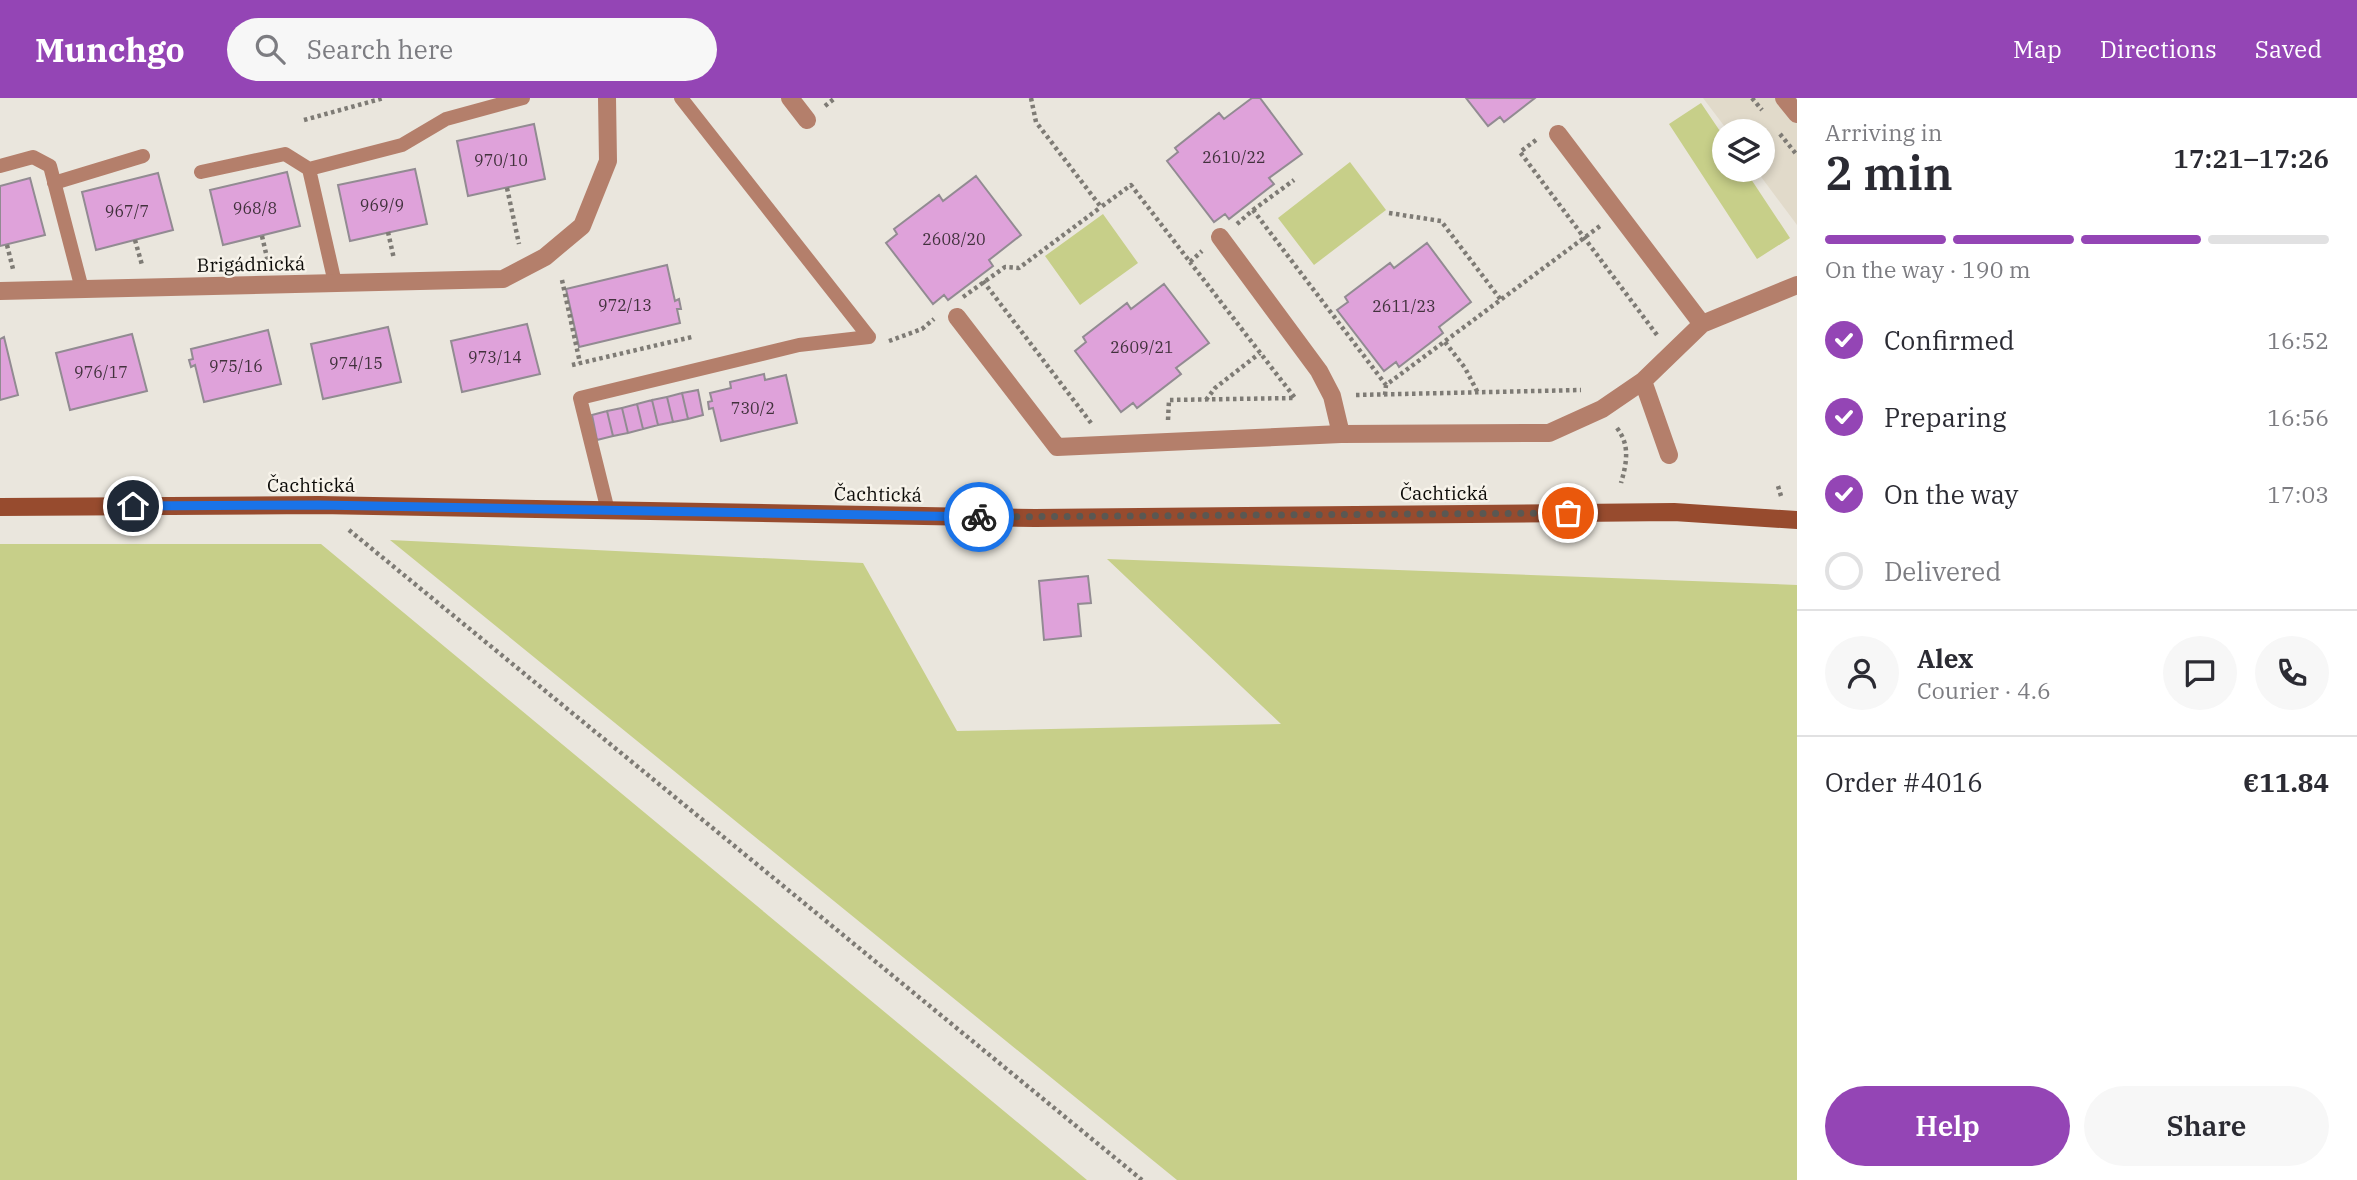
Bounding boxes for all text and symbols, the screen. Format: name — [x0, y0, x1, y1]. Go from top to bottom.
search box — [227, 18, 717, 81]
text: Munchgo — [35, 28, 185, 71]
icon: search — [251, 30, 289, 68]
text: Search here — [307, 32, 453, 66]
text: Map — [2013, 33, 2062, 65]
text: Directions — [2100, 33, 2217, 65]
text: Saved — [2255, 33, 2322, 65]
text: Arriving in — [1825, 117, 1942, 147]
map controls — [1712, 119, 1775, 182]
button: layers — [1712, 119, 1775, 182]
text: 17:21–17:26 — [2173, 141, 2329, 175]
text: 2 min — [1825, 143, 1953, 203]
house number: 2610/22 — [1202, 147, 1266, 167]
house number: 970/10 — [474, 150, 528, 170]
house number: 969/9 — [360, 195, 404, 215]
house number: 968/8 — [233, 198, 277, 218]
house number: 967/7 — [105, 201, 149, 221]
house number: 2608/20 — [922, 229, 986, 249]
street label: Brigádnická — [196, 251, 306, 277]
text: On the way · 190 m — [1825, 254, 2031, 284]
house number: 972/13 — [598, 295, 652, 315]
house number: 2611/23 — [1372, 296, 1436, 316]
icon: check — [1825, 321, 1863, 359]
text: Confirmed — [1884, 323, 2015, 357]
text: 16:52 — [2267, 325, 2329, 355]
house number: 2609/21 — [1110, 337, 1174, 357]
house number: 973/14 — [468, 347, 522, 367]
house number: 974/15 — [329, 353, 383, 373]
house number: 975/16 — [209, 356, 263, 376]
house number: 976/17 — [74, 362, 128, 382]
house number: 730/2 — [731, 398, 775, 418]
icon: check — [1825, 398, 1863, 436]
text: Preparing — [1884, 400, 2006, 434]
text: 16:56 — [2267, 402, 2329, 432]
street label: Čachtická — [267, 473, 355, 497]
icon: check — [1825, 475, 1863, 513]
pin — [103, 476, 163, 536]
text: On the way — [1884, 477, 2018, 511]
text: 17:03 — [2267, 479, 2329, 509]
street label: Čachtická — [834, 481, 922, 507]
street label: Čachtická — [1400, 481, 1488, 505]
courier — [944, 482, 1014, 552]
pin — [1538, 483, 1598, 543]
icon: home — [114, 487, 152, 525]
icon: bag — [1549, 494, 1587, 532]
icon: bike — [960, 498, 998, 536]
text: Delivered — [1884, 554, 2001, 588]
button: person — [1825, 636, 1899, 710]
button: chat — [2163, 636, 2237, 710]
button: phone — [2255, 636, 2329, 710]
text: Alex — [1917, 641, 1973, 675]
text: Courier · 4.6 — [1917, 675, 2051, 705]
text: Order #4016 — [1825, 765, 1983, 799]
text: €11.84 — [2243, 765, 2329, 799]
button: Help — [1825, 1086, 2070, 1166]
button: Share — [2084, 1086, 2329, 1166]

